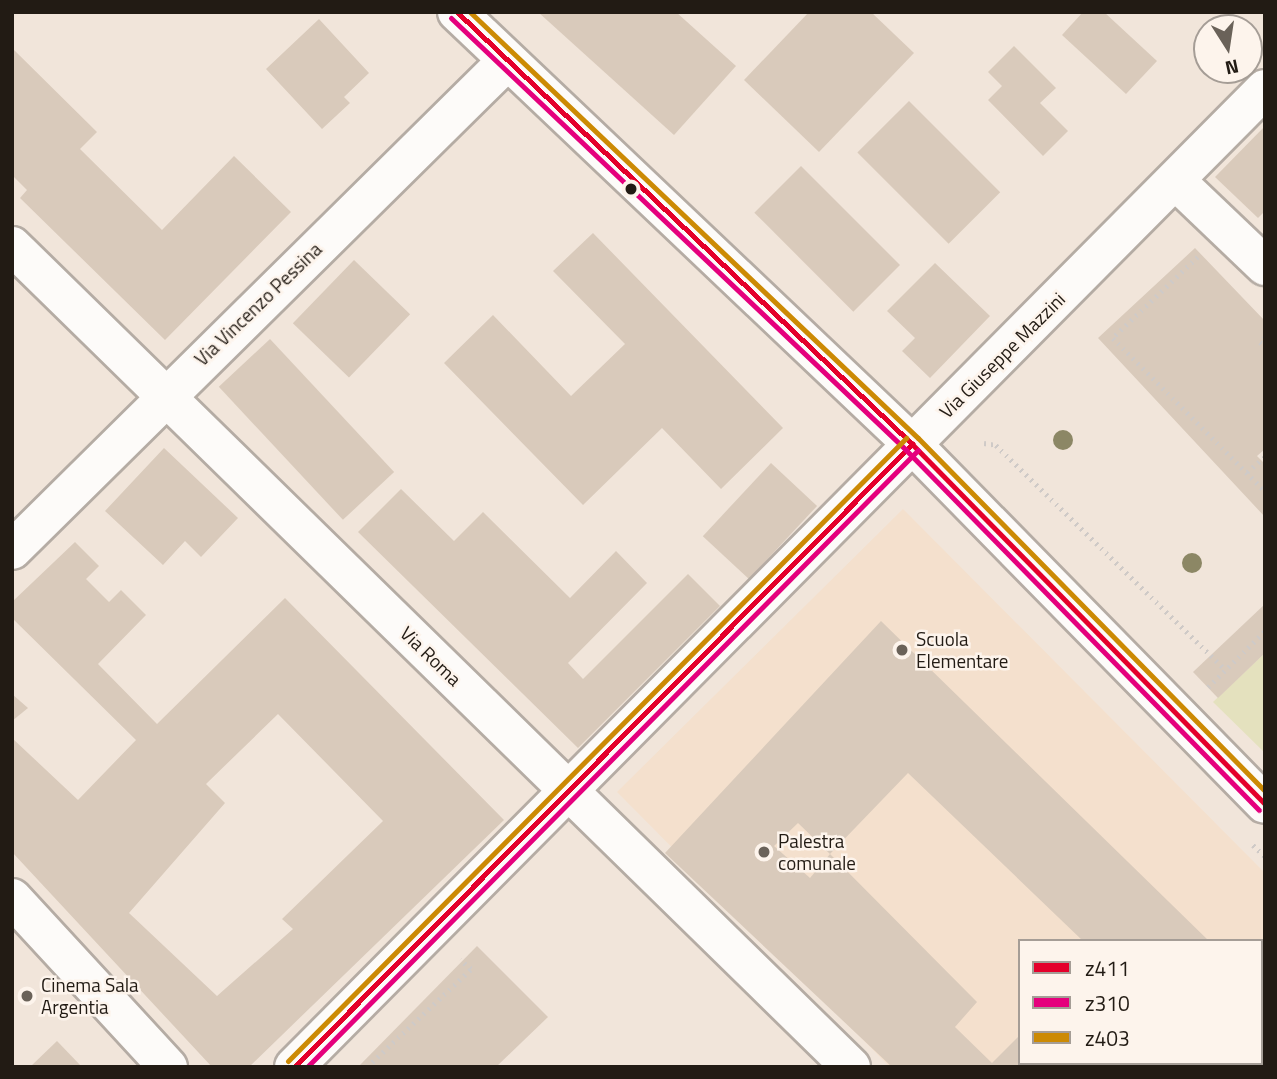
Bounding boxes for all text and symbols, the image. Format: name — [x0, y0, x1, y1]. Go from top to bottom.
north arrow — [1193, 14, 1263, 84]
text: N — [1223, 53, 1242, 84]
unlabelled marker — [624, 182, 638, 196]
street label: Via Vincenzo Pessina — [190, 238, 326, 370]
street label: Via Giuseppe Mazzini — [934, 287, 1070, 423]
street label: Via Roma — [396, 621, 466, 691]
place label: Scuola Elementare — [916, 628, 1008, 672]
marker: Scuola Elementare — [894, 642, 910, 658]
place label: Palestra comunale — [778, 830, 856, 874]
marker: Palestra comunale — [756, 844, 772, 860]
legend — [1018, 939, 1263, 1065]
text: z411 — [1085, 952, 1130, 984]
place label: Cinema Sala Argentia — [41, 974, 139, 1018]
text: z310 — [1085, 987, 1130, 1019]
marker: Cinema Sala Argentia — [19, 988, 35, 1004]
text: z403 — [1085, 1022, 1130, 1054]

